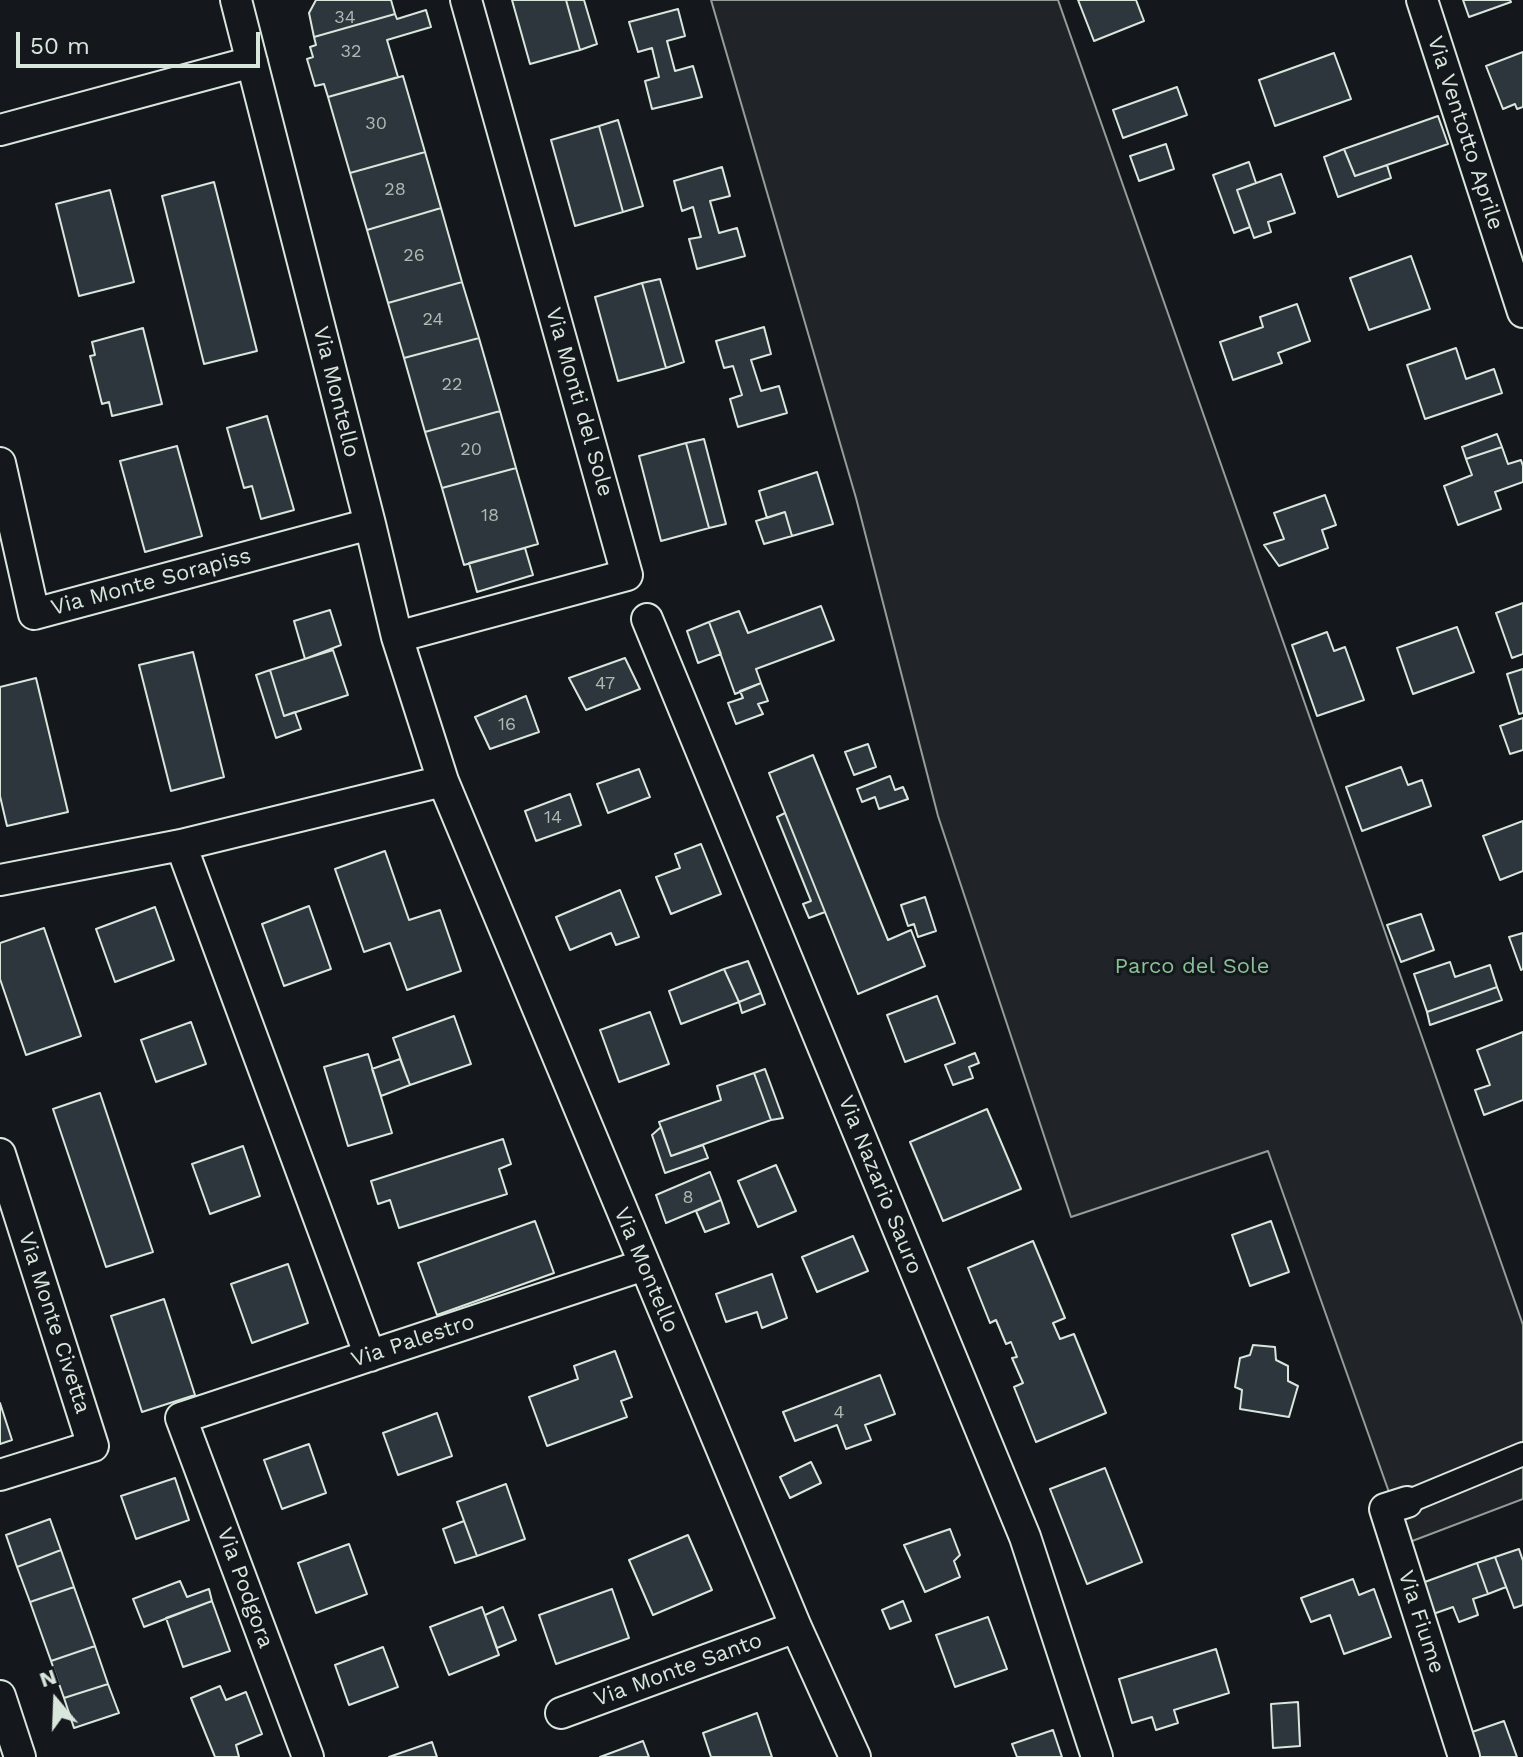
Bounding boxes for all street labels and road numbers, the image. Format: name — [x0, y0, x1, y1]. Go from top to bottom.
street label: Via Ventotto Aprile — [1421, 33, 1509, 233]
street label: Via Monti del Sole — [539, 304, 619, 500]
street label: Via Montello — [307, 324, 365, 460]
street label: Via Monte Sorapiss — [48, 543, 254, 621]
street label: Via Nazario Sauro — [832, 1092, 928, 1278]
street label: Via Montello — [608, 1203, 684, 1337]
street label: Via Monte Civetta — [12, 1229, 96, 1417]
street label: Via Palestro — [348, 1309, 478, 1373]
street label: Via Podgora — [211, 1524, 279, 1652]
street label: Via Fiume — [1392, 1567, 1450, 1677]
street label: Via Monte Santo — [590, 1627, 766, 1713]

